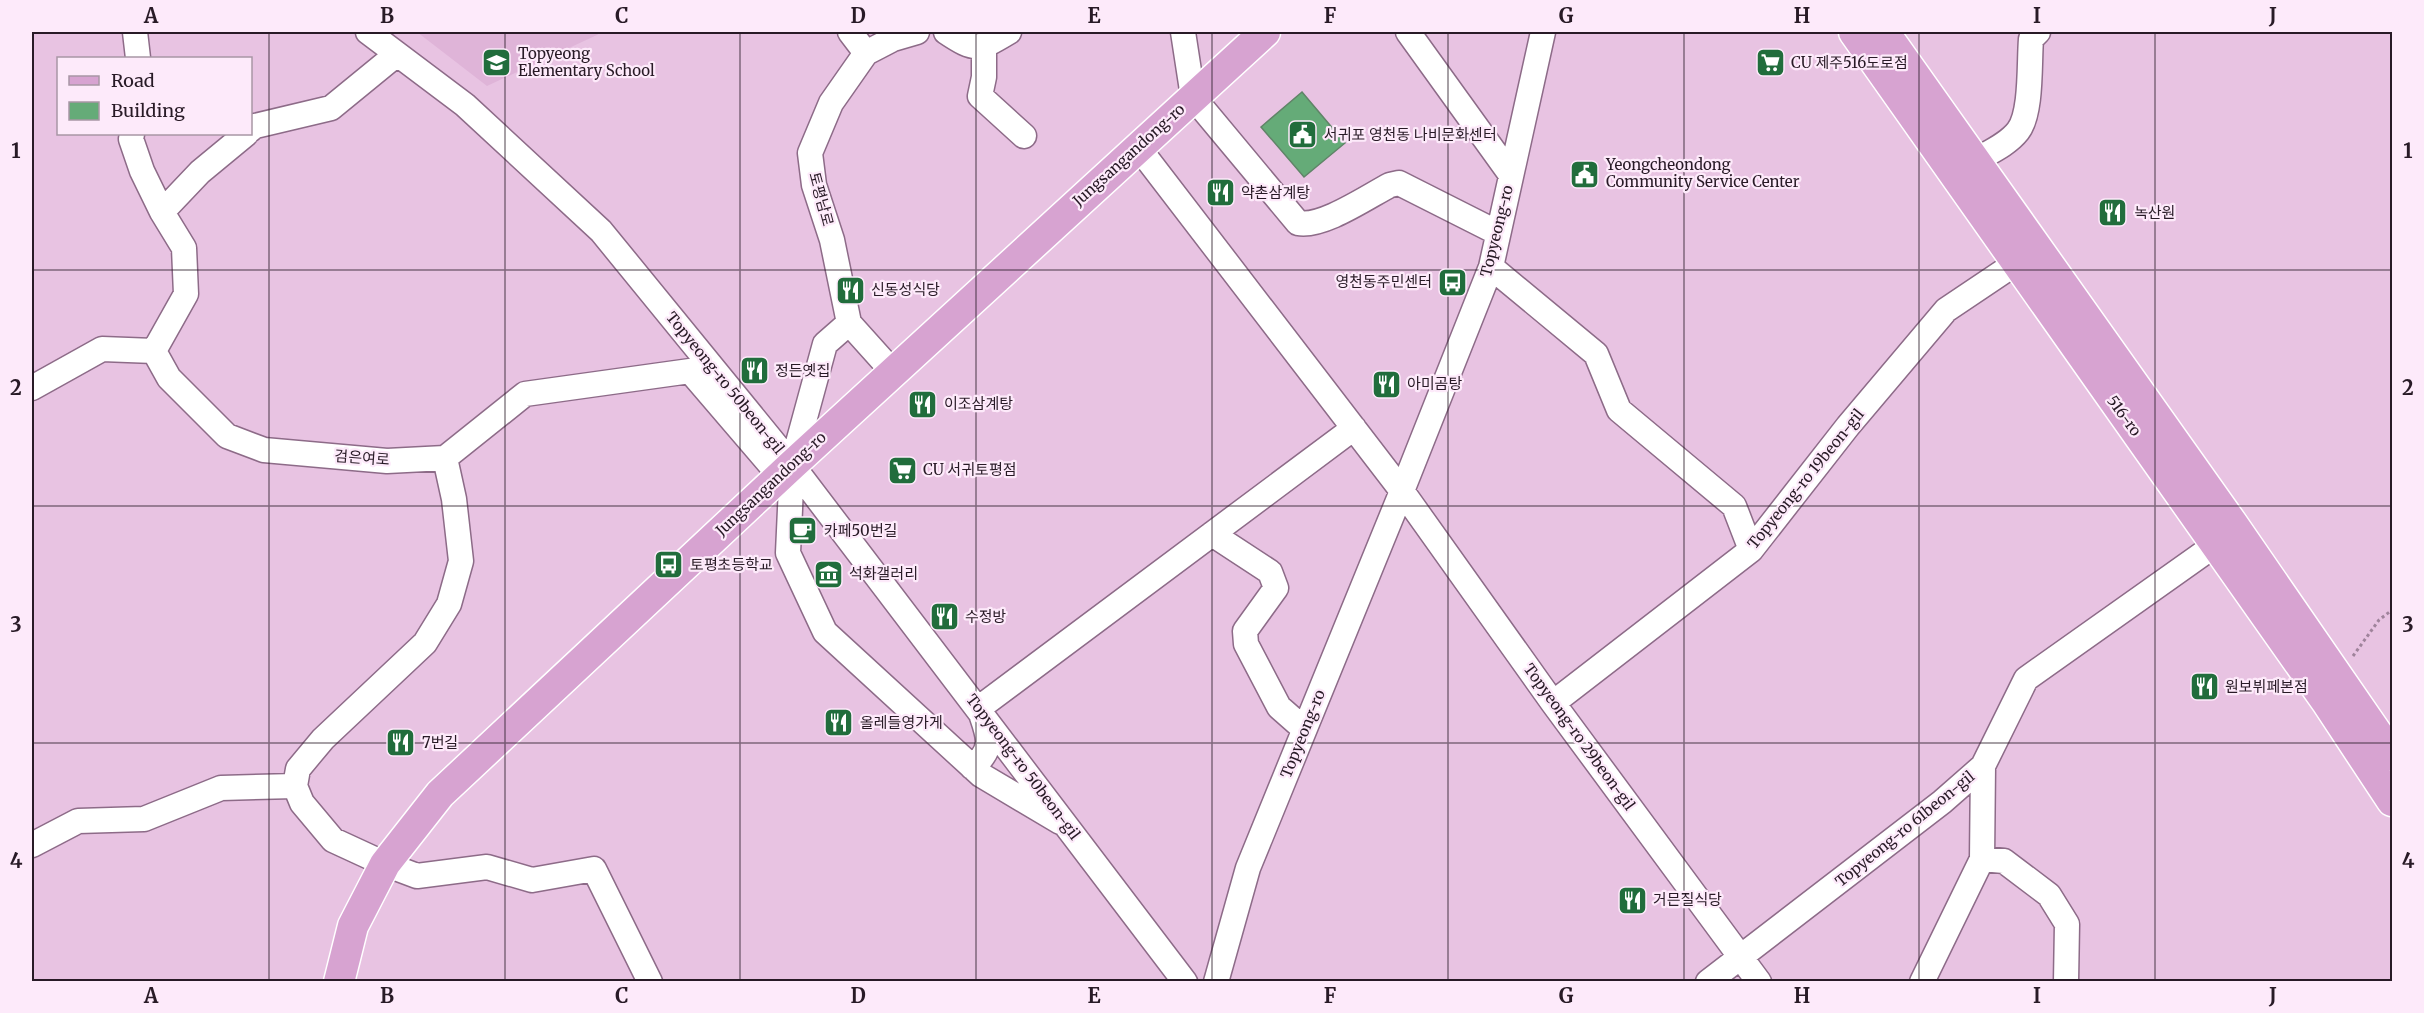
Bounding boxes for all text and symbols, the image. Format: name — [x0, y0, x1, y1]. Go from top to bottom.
text: A — [143, 3, 159, 28]
text: B — [380, 3, 394, 28]
text: C — [615, 3, 629, 28]
text: D — [850, 3, 866, 28]
text: E — [1087, 3, 1101, 28]
text: F — [1324, 3, 1337, 28]
text: G — [1559, 3, 1574, 28]
text: H — [1794, 3, 1810, 28]
text: I — [2033, 3, 2041, 28]
text: J — [2268, 3, 2277, 28]
place label: Topyeong Elementary School — [518, 44, 655, 80]
school or university icon: Topyeong Elementary School — [481, 47, 513, 79]
supermarket icon: CU 제주516도로점 — [1754, 47, 1786, 79]
place label: CU 제주516도로점 — [1791, 53, 1908, 72]
legend — [57, 57, 252, 135]
text: Road — [111, 69, 155, 92]
text: Building — [111, 99, 185, 122]
street label: Jungsangandong-ro — [1068, 99, 1189, 211]
public building icon: 서귀포 영천동 나비문화센터 — [1287, 119, 1319, 151]
place label: 서귀포 영천동 나비문화센터 — [1324, 125, 1497, 144]
text: 1 — [11, 138, 21, 163]
text: 1 — [2403, 138, 2413, 163]
place label: Yeongcheondong Community Service Center — [1605, 155, 1800, 191]
public building icon: Yeongcheondong Community Service Center — [1569, 158, 1601, 190]
street label: 토평남로 — [805, 170, 838, 228]
restaurant icon: 약촌삼계탕 — [1204, 177, 1236, 209]
place label: 약촌삼계탕 — [1241, 183, 1310, 202]
street label: Topyeong-ro — [1476, 183, 1517, 279]
restaurant icon: 녹산원 — [2097, 197, 2129, 229]
place label: 녹산원 — [2134, 203, 2175, 222]
bus stop icon: 영천동주민센터 — [1437, 266, 1469, 298]
place label: 영천동주민센터 — [1335, 272, 1432, 291]
restaurant icon: 신동성식당 — [834, 274, 866, 306]
place label: 신동성식당 — [871, 280, 940, 299]
street label: Topyeong-ro 50beon-gil — [662, 308, 789, 458]
restaurant icon: 정든옛집 — [738, 355, 770, 387]
place label: 정든옛집 — [775, 361, 830, 380]
restaurant icon: 아미곰탕 — [1370, 368, 1402, 400]
place label: 아미곰탕 — [1407, 374, 1462, 393]
text: 2 — [10, 375, 22, 400]
text: 2 — [2402, 375, 2414, 400]
restaurant icon: 이조삼계탕 — [907, 388, 939, 420]
street label: 516-ro — [2103, 392, 2146, 440]
place label: 이조삼계탕 — [944, 394, 1013, 413]
street label: Topyeong-ro 19beon-gil — [1743, 405, 1868, 552]
street label: Jungsangandong-ro — [711, 427, 830, 540]
street label: 검은여로 — [334, 446, 390, 469]
supermarket icon: CU 서귀토평점 — [886, 454, 918, 486]
place label: CU 서귀토평점 — [923, 460, 1016, 479]
cafe icon: 카페50번길 — [787, 515, 819, 547]
place label: 카페50번길 — [824, 521, 897, 540]
bus stop icon: 토평초등학교 — [653, 549, 685, 581]
place label: 토평초등학교 — [690, 555, 773, 574]
museum icon: 석화갤러리 — [812, 558, 844, 590]
place label: 석화갤러리 — [849, 564, 918, 583]
restaurant icon: 수정방 — [928, 601, 960, 633]
place label: 수정방 — [965, 607, 1007, 626]
text: 3 — [10, 612, 22, 637]
text: 3 — [2402, 612, 2414, 637]
street label: Topyeong-ro 29beon-gil — [1520, 660, 1639, 814]
restaurant icon: 원보뷔페본점 — [2188, 671, 2220, 703]
place label: 원보뷔페본점 — [2225, 677, 2308, 696]
street label: Topyeong-ro — [1276, 687, 1329, 781]
street label: Topyeong-ro 50beon-gil — [962, 690, 1085, 844]
restaurant icon: 올레들영가게 — [823, 707, 855, 739]
place label: 올레들영가게 — [860, 713, 943, 732]
restaurant icon: 7번길 — [385, 727, 417, 759]
place label: 7번길 — [422, 733, 458, 752]
street label: Topyeong-ro 61beon-gil — [1831, 766, 1978, 891]
text: 4 — [10, 848, 23, 873]
text: 4 — [2402, 848, 2415, 873]
restaurant icon: 거믄질식당 — [1616, 884, 1648, 916]
place label: 거믄질식당 — [1653, 890, 1722, 909]
text: A — [143, 983, 159, 1008]
text: B — [380, 983, 394, 1008]
text: C — [615, 983, 629, 1008]
text: D — [850, 983, 866, 1008]
text: E — [1087, 983, 1101, 1008]
text: F — [1324, 983, 1337, 1008]
text: G — [1559, 983, 1574, 1008]
text: H — [1794, 983, 1810, 1008]
text: I — [2033, 983, 2041, 1008]
text: J — [2268, 983, 2277, 1008]

